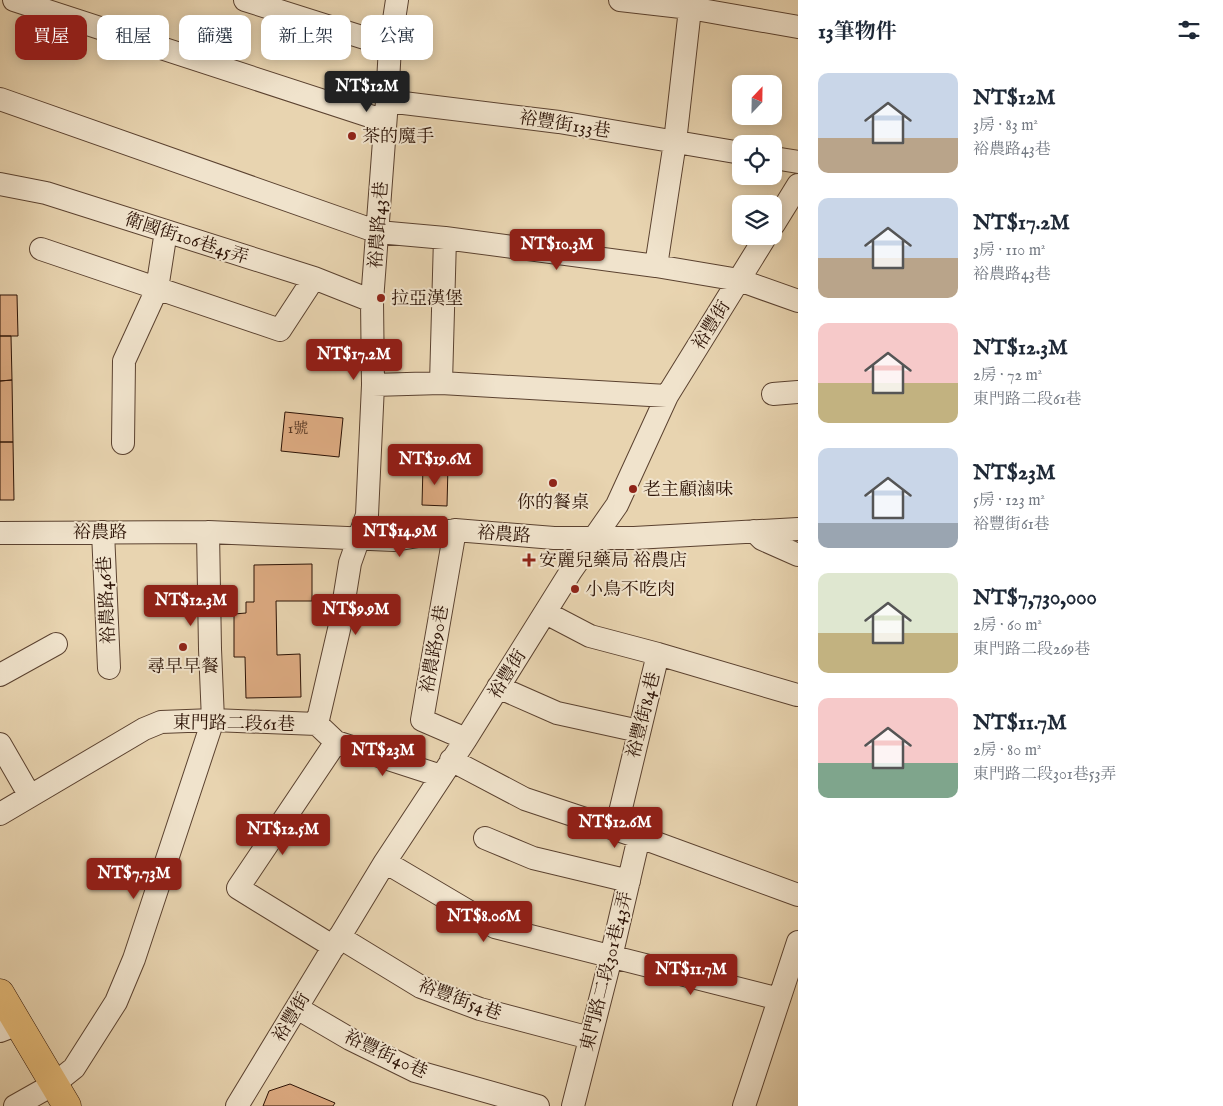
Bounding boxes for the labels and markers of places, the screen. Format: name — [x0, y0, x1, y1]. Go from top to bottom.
pin: NT$12M — [326, 70, 408, 113]
place label: 茶的魔手 — [362, 126, 434, 149]
marker: 茶的魔手 — [346, 130, 358, 142]
pin: NT$10.3M — [505, 228, 609, 271]
place label: 拉亞漢堡 — [391, 288, 463, 311]
marker: 拉亞漢堡 — [375, 292, 387, 304]
pin: NT$17.2M — [302, 338, 406, 381]
pin: NT$19.6M — [383, 444, 487, 486]
marker: 你的餐桌 — [547, 477, 559, 489]
place label: 老主顧滷味 — [643, 479, 733, 502]
marker: 老主顧滷味 — [627, 483, 639, 495]
place label: 你的餐桌 — [517, 492, 589, 515]
pin: NT$14.9M — [348, 516, 452, 558]
place label: 安麗兒藥局 裕農店 — [539, 550, 687, 573]
marker: 安麗兒藥局 裕農店 — [523, 554, 535, 566]
place label: 小鳥不吃肉 — [585, 579, 675, 602]
marker: 小鳥不吃肉 — [569, 583, 581, 595]
pin: NT$12.3M — [139, 584, 243, 627]
pin: NT$9.9M — [310, 594, 402, 636]
marker: 尋早早餐 — [177, 641, 189, 653]
place label: 尋早早餐 — [147, 656, 219, 679]
pin: NT$23M — [342, 734, 424, 777]
pin: NT$12.6M — [563, 806, 667, 849]
pin: NT$12.5M — [231, 814, 335, 856]
pin: NT$7.73M — [82, 858, 186, 900]
pin: NT$8.06M — [432, 900, 536, 943]
pin: NT$11.7M — [639, 954, 743, 996]

